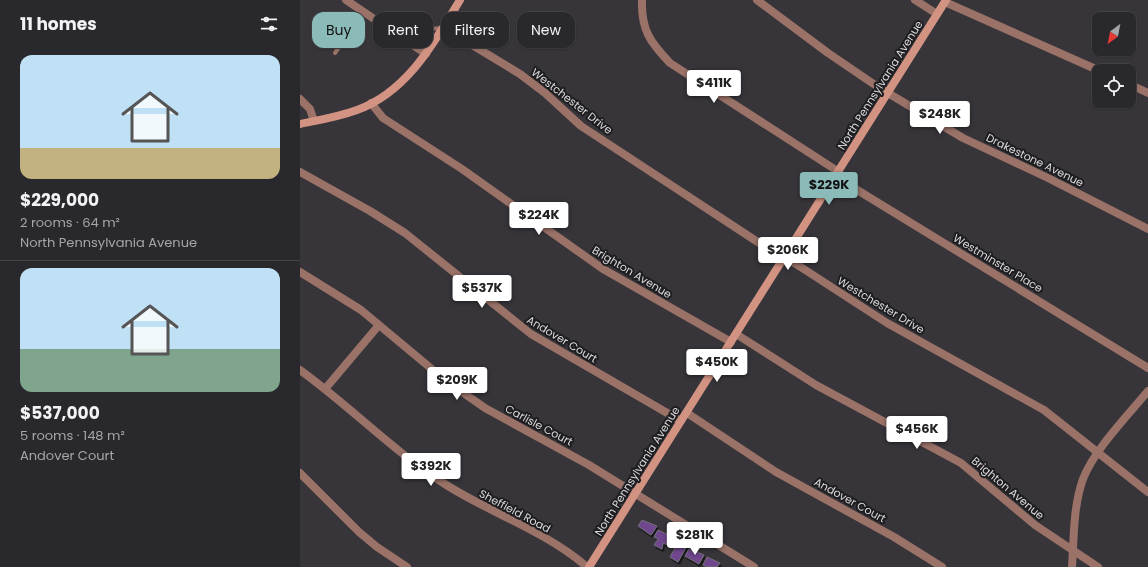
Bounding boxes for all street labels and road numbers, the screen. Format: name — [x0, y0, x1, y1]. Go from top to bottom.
street label: North Pennsylvania Avenue — [834, 17, 927, 153]
street label: Westchester Drive — [528, 64, 616, 138]
street label: Drakestone Avenue — [984, 129, 1087, 191]
street label: Westminster Place — [950, 230, 1046, 296]
street label: Brighton Avenue — [589, 242, 675, 302]
street label: Westchester Drive — [834, 273, 928, 337]
street label: Andover Court — [524, 312, 600, 366]
street label: Carlisle Court — [502, 400, 576, 450]
street label: North Pennsylvania Avenue — [591, 403, 684, 539]
street label: Brighton Avenue — [968, 453, 1048, 523]
street label: Andover Court — [811, 474, 889, 526]
street label: Sheffield Road — [476, 485, 554, 537]

